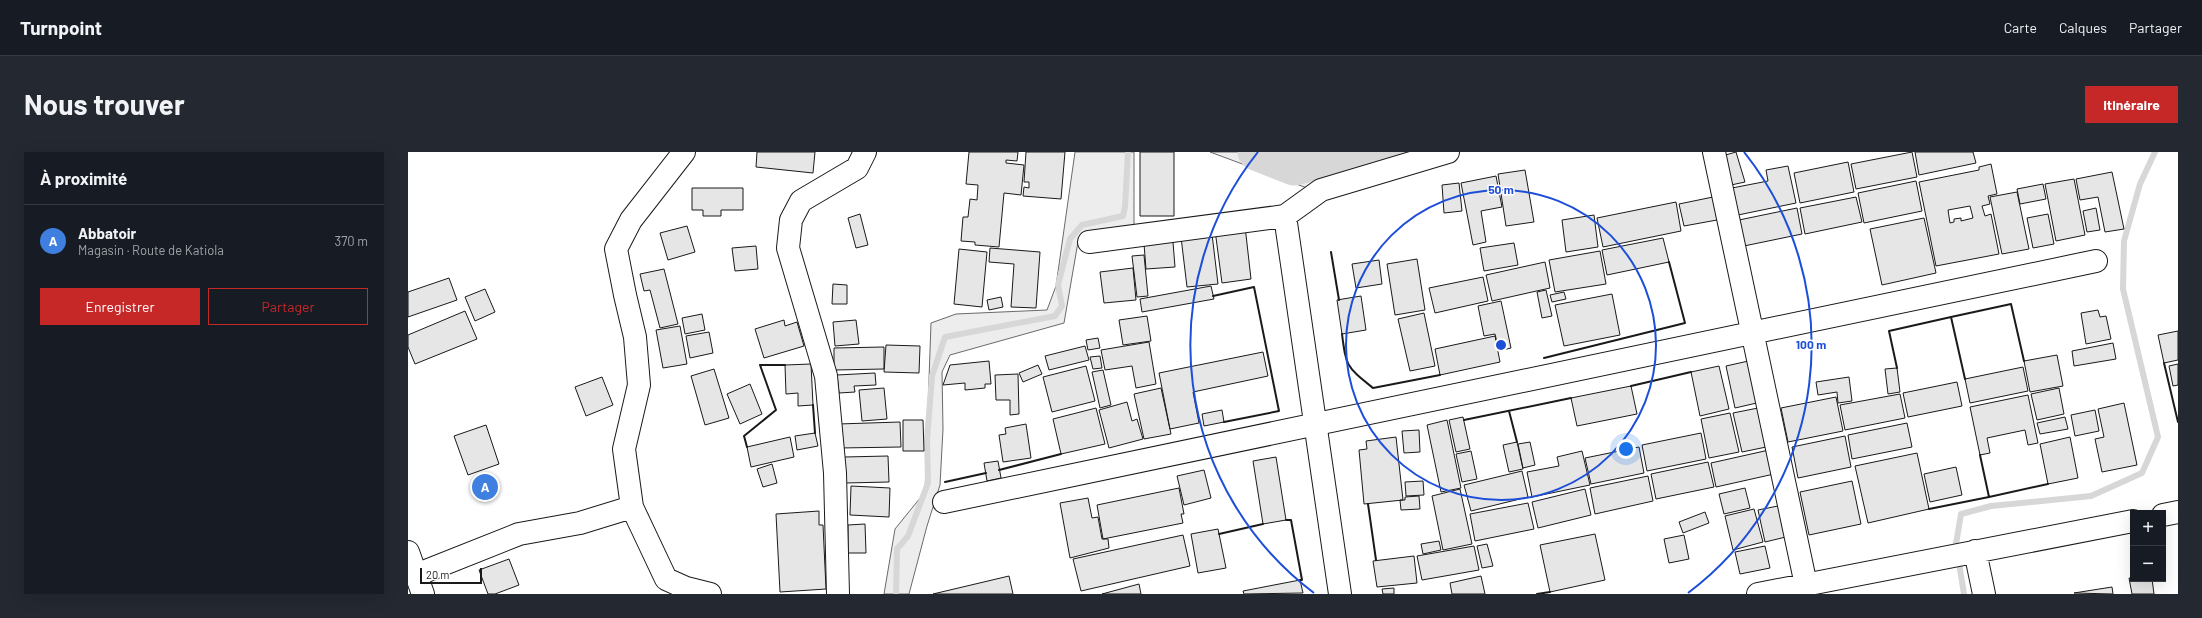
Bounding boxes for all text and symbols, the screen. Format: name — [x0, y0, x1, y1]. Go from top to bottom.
text: Turnpoint — [20, 16, 102, 39]
text: Carte — [2004, 19, 2037, 36]
text: Calques — [2059, 19, 2107, 36]
text: Partager — [2129, 19, 2182, 36]
button: Itinéraire — [2085, 86, 2178, 123]
text: Nous trouver — [24, 87, 185, 121]
text: À proximité — [40, 168, 127, 188]
text: 50 m — [1488, 182, 1514, 196]
text: Abbatoir — [78, 224, 136, 242]
text: A — [49, 233, 57, 249]
text: 370 m — [334, 233, 368, 249]
text: Magasin · Route de Katiola — [78, 242, 224, 258]
button: Enregistrer — [40, 288, 200, 325]
button: Partager — [208, 288, 368, 325]
text: 100 m — [1796, 337, 1826, 351]
centre of rings — [1494, 338, 1508, 352]
your location — [1616, 439, 1636, 459]
pin: A — [472, 472, 498, 502]
map controls — [2130, 510, 2166, 582]
button: + — [2130, 510, 2166, 546]
button: − — [2130, 546, 2166, 582]
scale bar — [420, 566, 482, 585]
text: 20 m — [426, 568, 449, 581]

